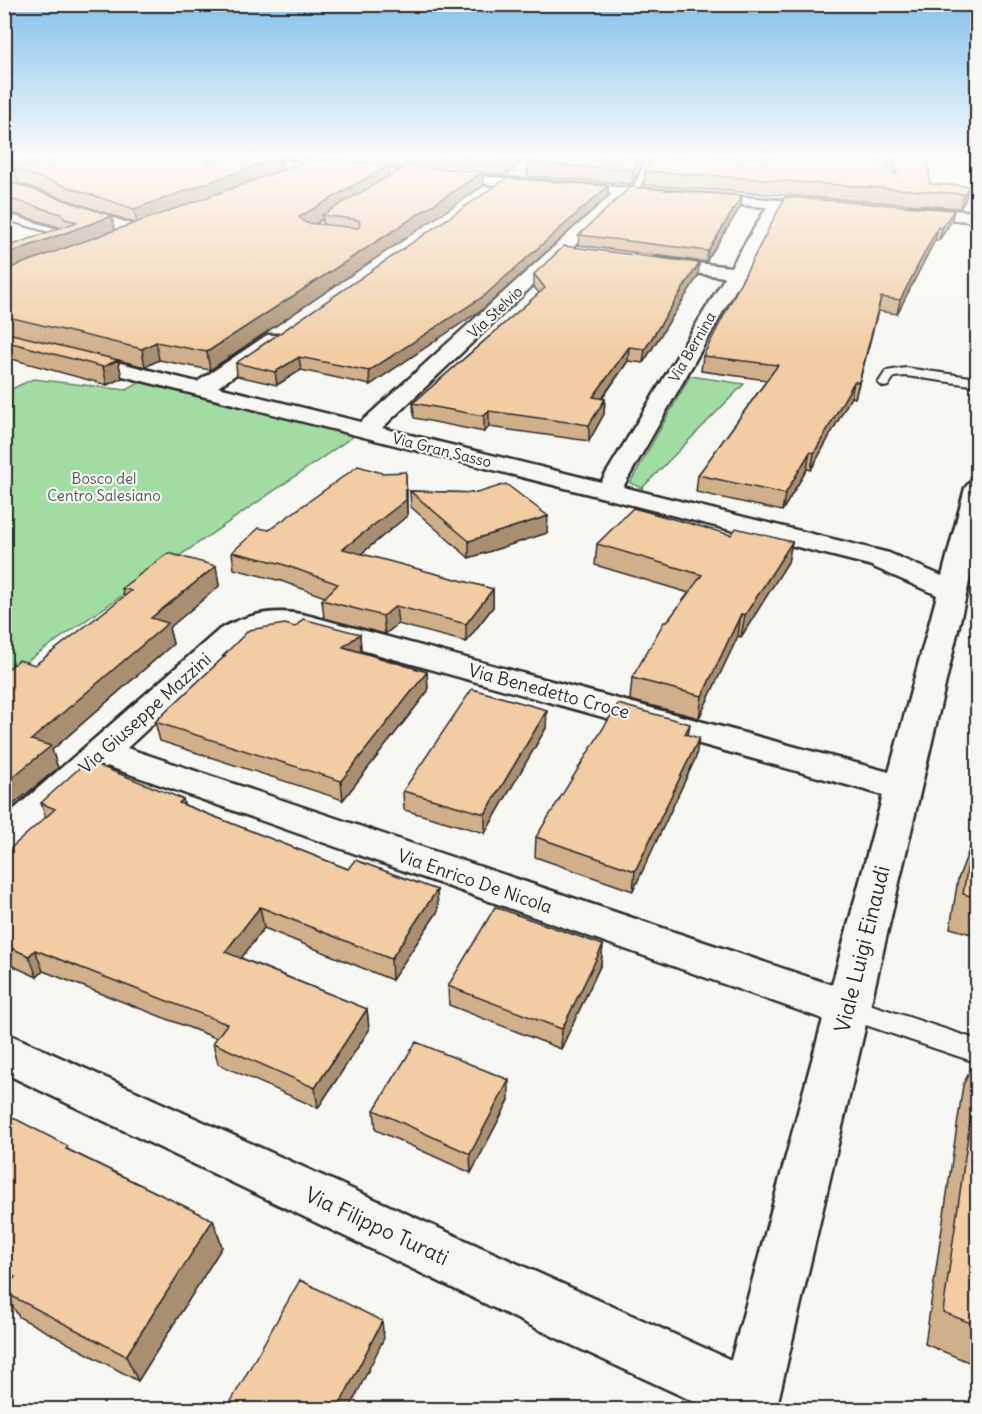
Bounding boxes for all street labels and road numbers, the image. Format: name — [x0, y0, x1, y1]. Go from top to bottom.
street label: Via Stelvio — [464, 282, 526, 342]
street label: Via Bernina — [664, 308, 720, 386]
street label: Via Gran Sasso — [390, 429, 494, 471]
street label: Via Giuseppe Mazzini — [74, 647, 216, 779]
street label: Via Benedetto Croce — [466, 658, 632, 724]
street label: Via Enrico De Nicola — [395, 844, 555, 918]
street label: Viale Luigi Einaudi — [828, 863, 896, 1035]
street label: Via Filippo Turati — [301, 1181, 453, 1271]

